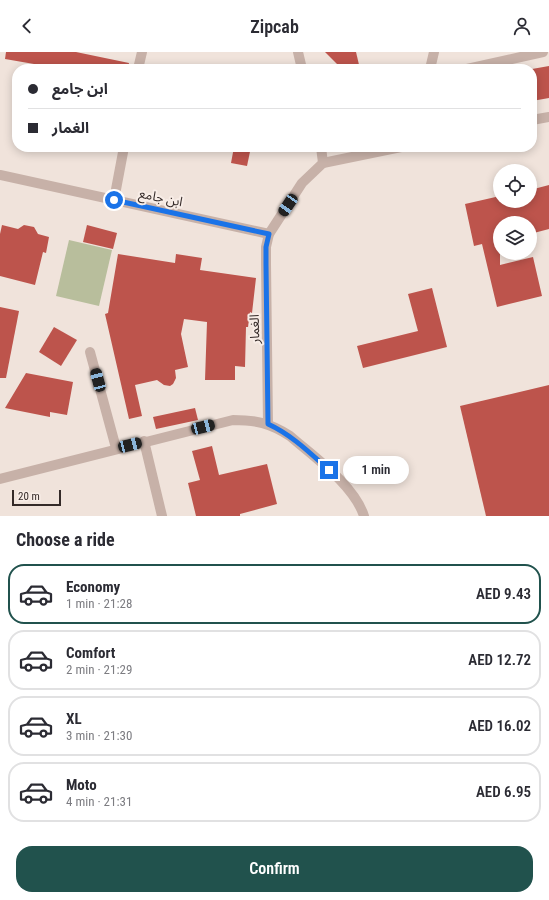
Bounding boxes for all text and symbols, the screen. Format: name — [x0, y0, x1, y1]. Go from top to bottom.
icon: back — [16, 15, 38, 37]
icon: person — [511, 15, 533, 37]
text: Zipcab — [250, 16, 299, 37]
text: ابن جامع — [52, 80, 108, 98]
text: الغمار — [52, 119, 89, 137]
map controls — [493, 164, 537, 260]
button: locate — [493, 164, 537, 208]
street label: ابن جامع — [137, 186, 184, 212]
route start — [105, 191, 123, 209]
car — [276, 192, 300, 218]
button: layers — [493, 216, 537, 260]
street label: الغمار — [247, 314, 262, 345]
car — [89, 367, 107, 393]
car — [190, 418, 216, 436]
car — [117, 436, 143, 454]
callout: 1 min — [343, 456, 409, 484]
route end — [320, 461, 338, 479]
text: 1 min — [362, 462, 390, 477]
scale bar — [12, 488, 61, 507]
text: 20 m — [18, 490, 40, 503]
text: Choose a ride — [16, 529, 115, 550]
icon: car — [18, 576, 54, 612]
text: Economy — [66, 578, 120, 596]
text: AED 9.43 — [476, 585, 531, 603]
text: 1 min · 21:28 — [66, 596, 132, 611]
icon: car — [18, 642, 54, 678]
text: Comfort — [66, 644, 115, 662]
text: AED 12.72 — [468, 651, 531, 669]
text: 2 min · 21:29 — [66, 662, 132, 677]
icon: car — [18, 708, 54, 744]
text: XL — [66, 710, 82, 728]
text: AED 16.02 — [468, 717, 531, 735]
text: 3 min · 21:30 — [66, 728, 132, 743]
icon: car — [18, 774, 54, 810]
text: Moto — [66, 776, 97, 794]
text: AED 6.95 — [476, 783, 531, 801]
text: 4 min · 21:31 — [66, 794, 132, 809]
button: Confirm — [16, 846, 533, 892]

